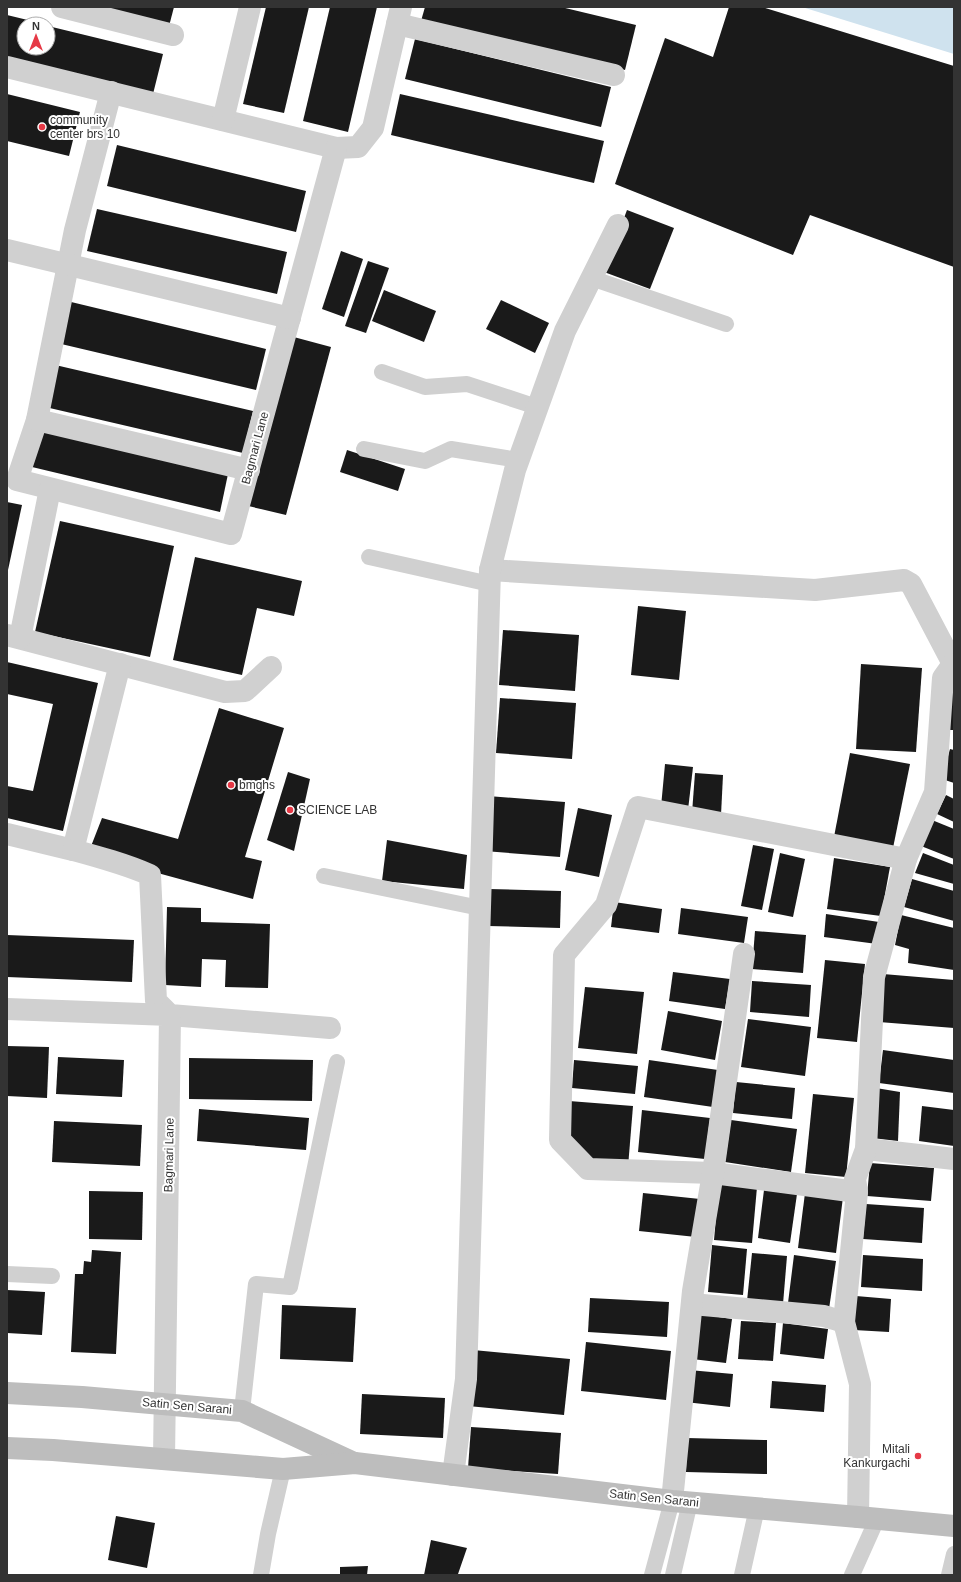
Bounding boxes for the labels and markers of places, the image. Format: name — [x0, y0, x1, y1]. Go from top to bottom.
place label: community center brs 10 — [50, 113, 120, 141]
marker: community center brs 10 — [37, 122, 47, 132]
place label: bmghs — [239, 778, 275, 792]
marker: bmghs — [226, 780, 236, 790]
place label: SCIENCE LAB — [298, 803, 377, 817]
marker: SCIENCE LAB — [285, 805, 295, 815]
place label: Mitali Kankurgachi — [843, 1442, 910, 1470]
marker: Mitali Kankurgachi — [913, 1451, 923, 1461]

